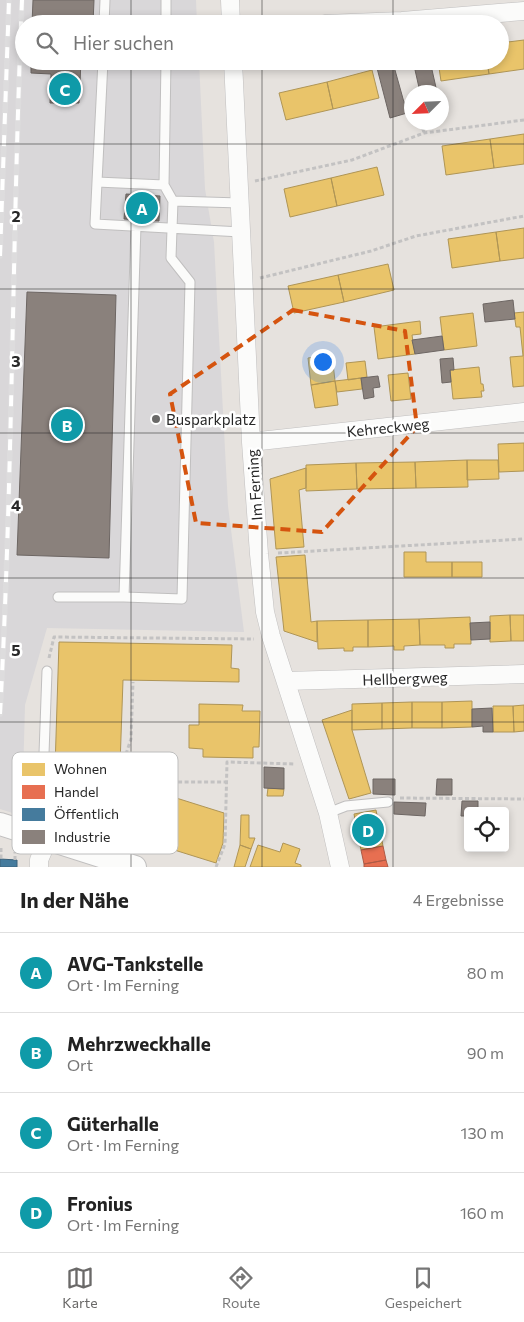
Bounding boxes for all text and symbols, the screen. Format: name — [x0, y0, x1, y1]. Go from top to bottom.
search box — [15, 15, 509, 70]
icon: search — [33, 29, 61, 57]
text: Hier suchen — [73, 31, 174, 54]
pin: C — [49, 70, 81, 108]
north arrow — [404, 85, 449, 130]
pin: A — [126, 189, 158, 227]
text: 2 — [11, 206, 21, 225]
your location — [310, 349, 336, 375]
text: 3 — [11, 351, 21, 370]
pin: B — [51, 406, 83, 444]
place label: Busparkplatz — [166, 410, 256, 428]
marker: Busparkplatz — [150, 413, 162, 425]
street label: Kehreckweg — [346, 414, 430, 440]
street label: Im Ferning — [243, 449, 265, 521]
text: 4 — [11, 495, 21, 514]
text: 5 — [11, 640, 21, 659]
street label: Hellbergweg — [362, 668, 448, 688]
legend — [12, 752, 178, 854]
text: Wohnen — [54, 760, 107, 777]
text: Handel — [54, 783, 99, 800]
text: Öffentlich — [54, 805, 119, 822]
map controls — [464, 807, 509, 852]
button: locate — [464, 807, 509, 852]
pin: D — [352, 811, 384, 849]
text: Industrie — [54, 828, 111, 845]
text: In der Nähe — [20, 887, 129, 912]
text: 4 Ergebnisse — [413, 890, 504, 909]
text: AVG-Tankstelle — [67, 952, 203, 975]
text: A — [30, 963, 42, 982]
text: 80 m — [467, 963, 504, 982]
text: Ort · Im Ferning — [67, 975, 179, 994]
text: Mehrzweckhalle — [67, 1032, 211, 1055]
text: B — [31, 1043, 41, 1062]
text: 90 m — [467, 1043, 504, 1062]
text: Ort — [67, 1055, 93, 1074]
text: Güterhalle — [67, 1112, 159, 1135]
text: C — [31, 1123, 41, 1142]
text: 130 m — [461, 1123, 504, 1142]
text: Ort · Im Ferning — [67, 1135, 179, 1154]
text: Fronius — [67, 1192, 133, 1215]
text: D — [30, 1203, 42, 1222]
text: 160 m — [460, 1203, 504, 1222]
text: Ort · Im Ferning — [67, 1215, 179, 1234]
tab: Karte — [62, 1264, 98, 1311]
tab: Route — [222, 1264, 260, 1311]
tab: Gespeichert — [385, 1264, 462, 1311]

